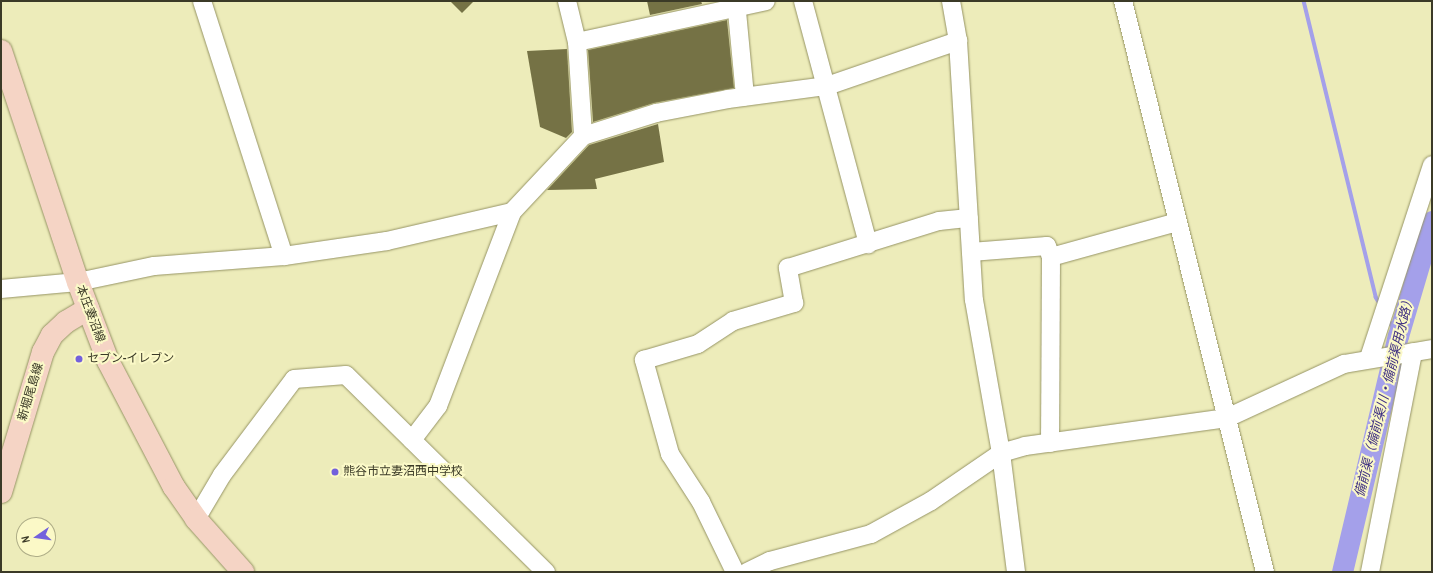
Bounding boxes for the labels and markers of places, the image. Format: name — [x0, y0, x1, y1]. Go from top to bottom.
place label: セブン-イレブン — [87, 352, 174, 366]
marker: セブン-イレブン — [74, 354, 84, 364]
place label: 熊谷市立妻沼西中学校 — [343, 465, 463, 479]
marker: 熊谷市立妻沼西中学校 — [330, 467, 340, 477]

